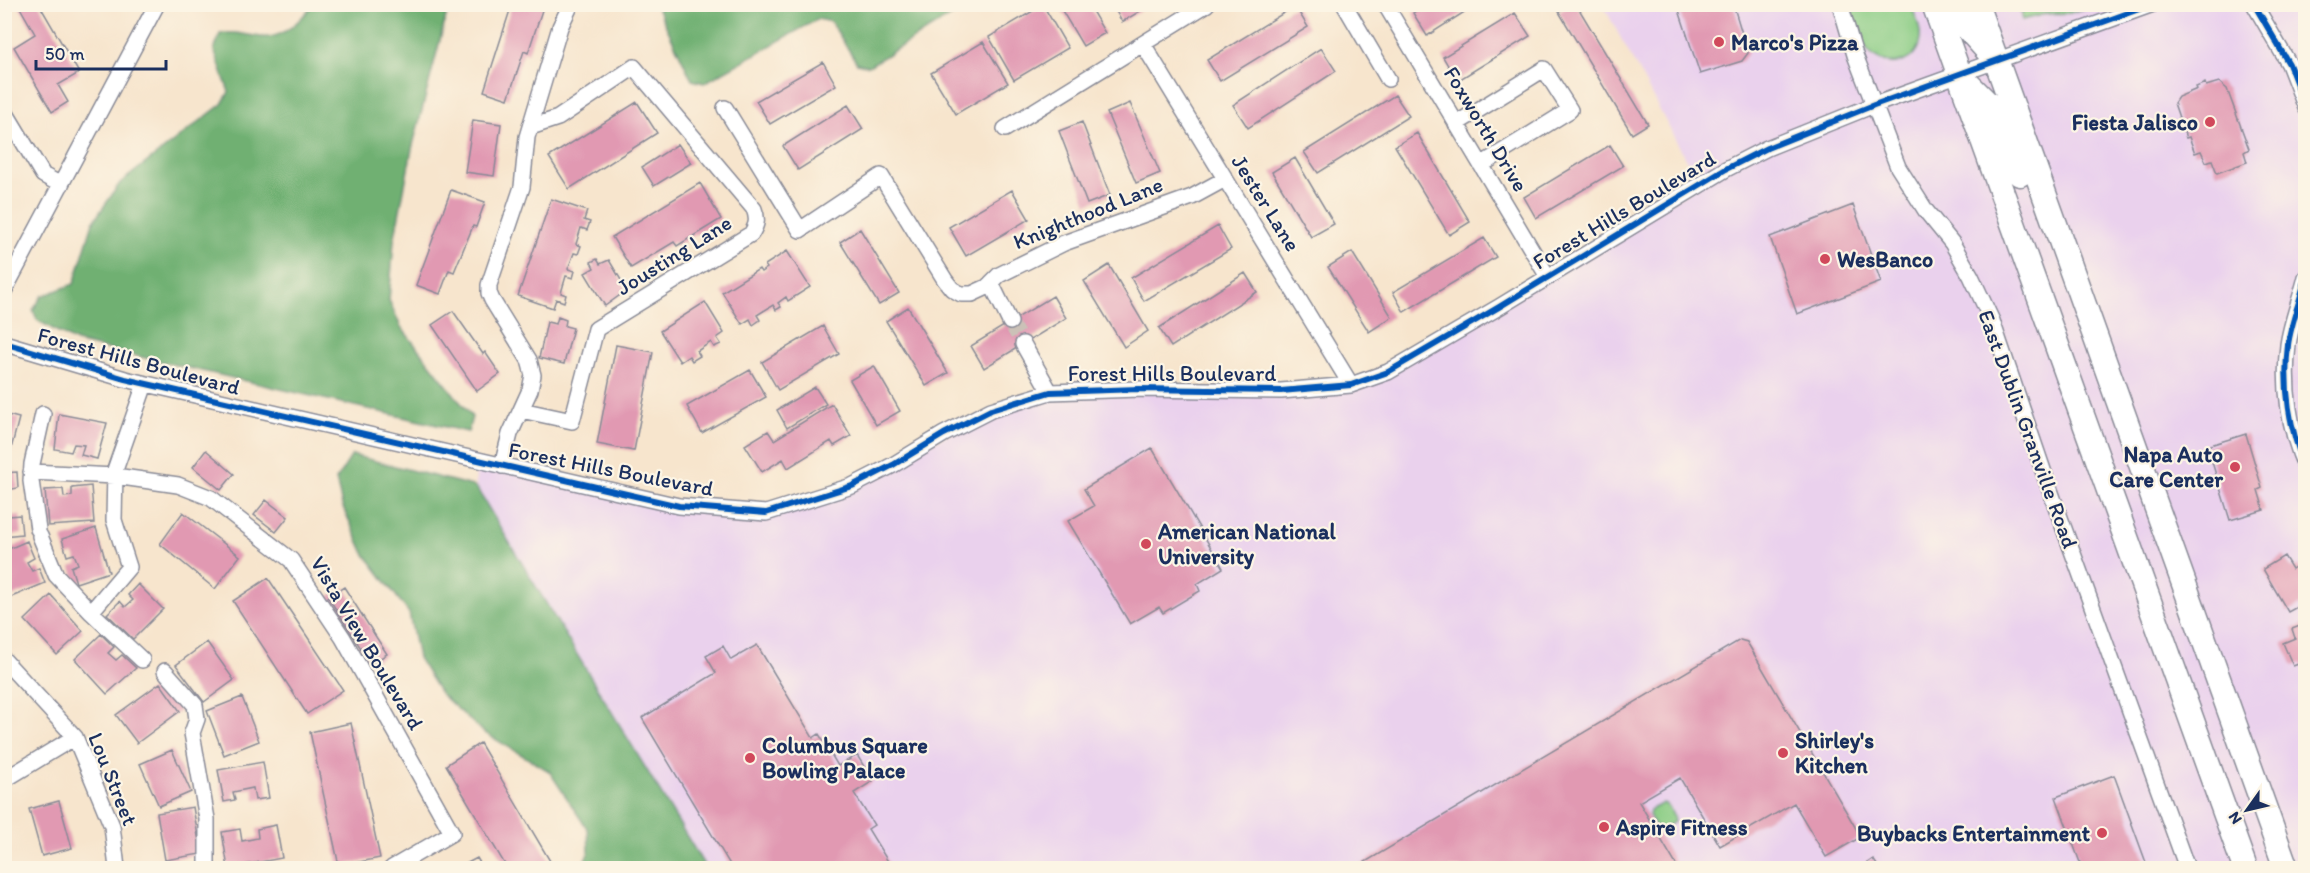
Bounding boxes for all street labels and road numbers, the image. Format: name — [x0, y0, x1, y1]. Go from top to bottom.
street label: Foxworth Drive — [1438, 61, 1534, 197]
street label: Forest Hills Boulevard — [1528, 145, 1720, 275]
street label: Jester Lane — [1226, 150, 1306, 256]
street label: Knighthood Lane — [1009, 171, 1167, 255]
street label: Jousting Lane — [611, 209, 737, 301]
street label: East Dublin Granville Road — [1972, 306, 2084, 552]
street label: Forest Hills Boulevard — [35, 321, 243, 401]
street label: Forest Hills Boulevard — [1068, 360, 1276, 387]
street label: Forest Hills Boulevard — [506, 436, 716, 502]
street label: Vista View Boulevard — [304, 551, 430, 735]
street label: Lou Street — [82, 729, 144, 829]

